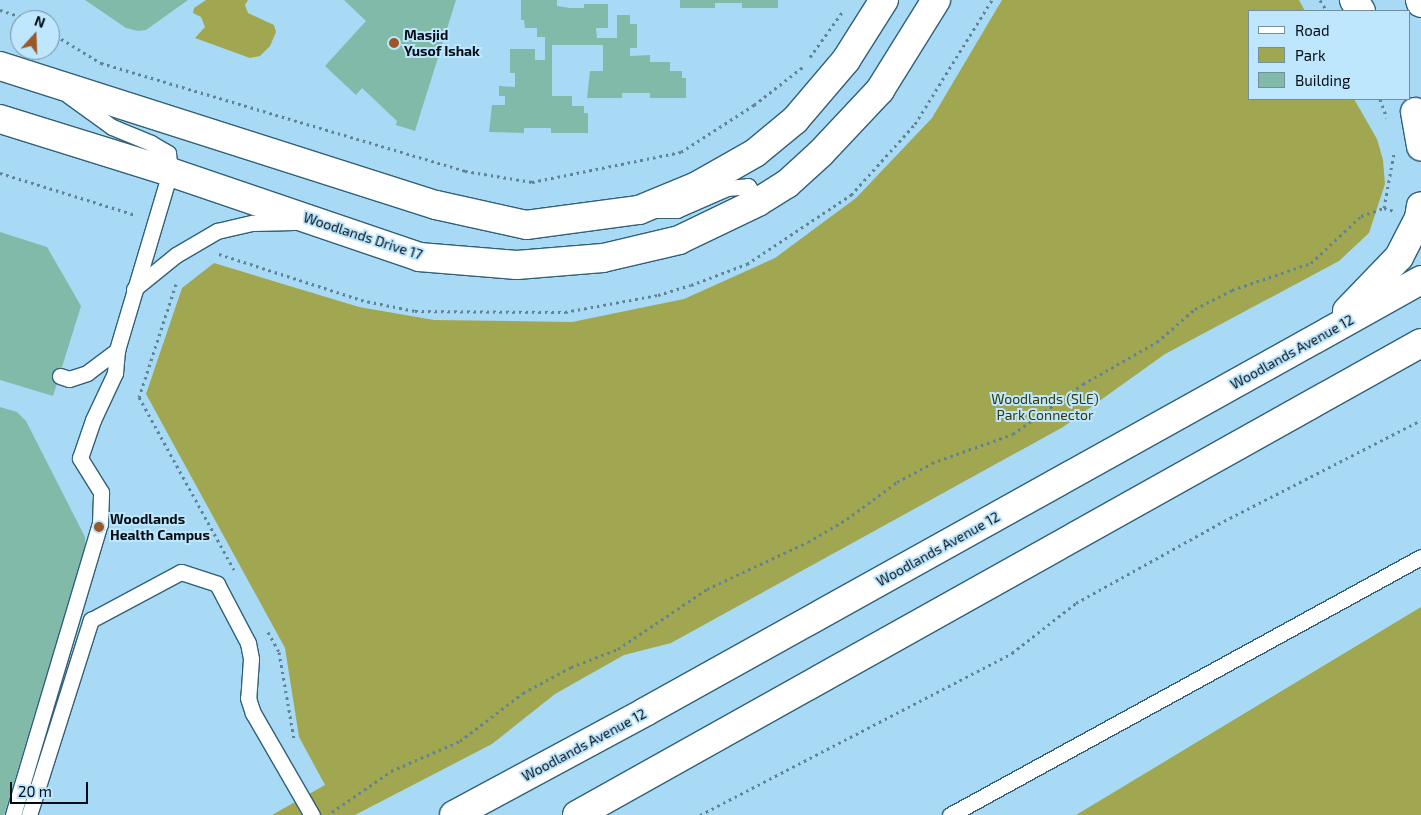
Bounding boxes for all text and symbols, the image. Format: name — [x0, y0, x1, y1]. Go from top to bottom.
north arrow — [10, 10, 60, 60]
legend — [1248, 10, 1411, 100]
text: N — [32, 12, 48, 31]
text: Road — [1295, 21, 1330, 39]
place label: Masjid Yusof Ishak — [404, 27, 480, 59]
marker: Masjid Yusof Ishak — [388, 37, 400, 49]
text: Park — [1295, 46, 1326, 64]
text: Building — [1295, 71, 1350, 89]
street label: Woodlands Drive 17 — [301, 209, 425, 263]
street label: Woodlands Avenue 12 — [1227, 311, 1357, 393]
park label: Woodlands (SLE) Park Connector — [991, 391, 1099, 424]
street label: Woodlands Avenue 12 — [873, 508, 1003, 590]
place label: Woodlands Health Campus — [110, 511, 210, 544]
marker: Woodlands Health Campus — [92, 520, 106, 534]
street label: Woodlands Avenue 12 — [519, 705, 649, 785]
scale bar — [12, 772, 90, 804]
text: 20 m — [18, 782, 52, 800]

